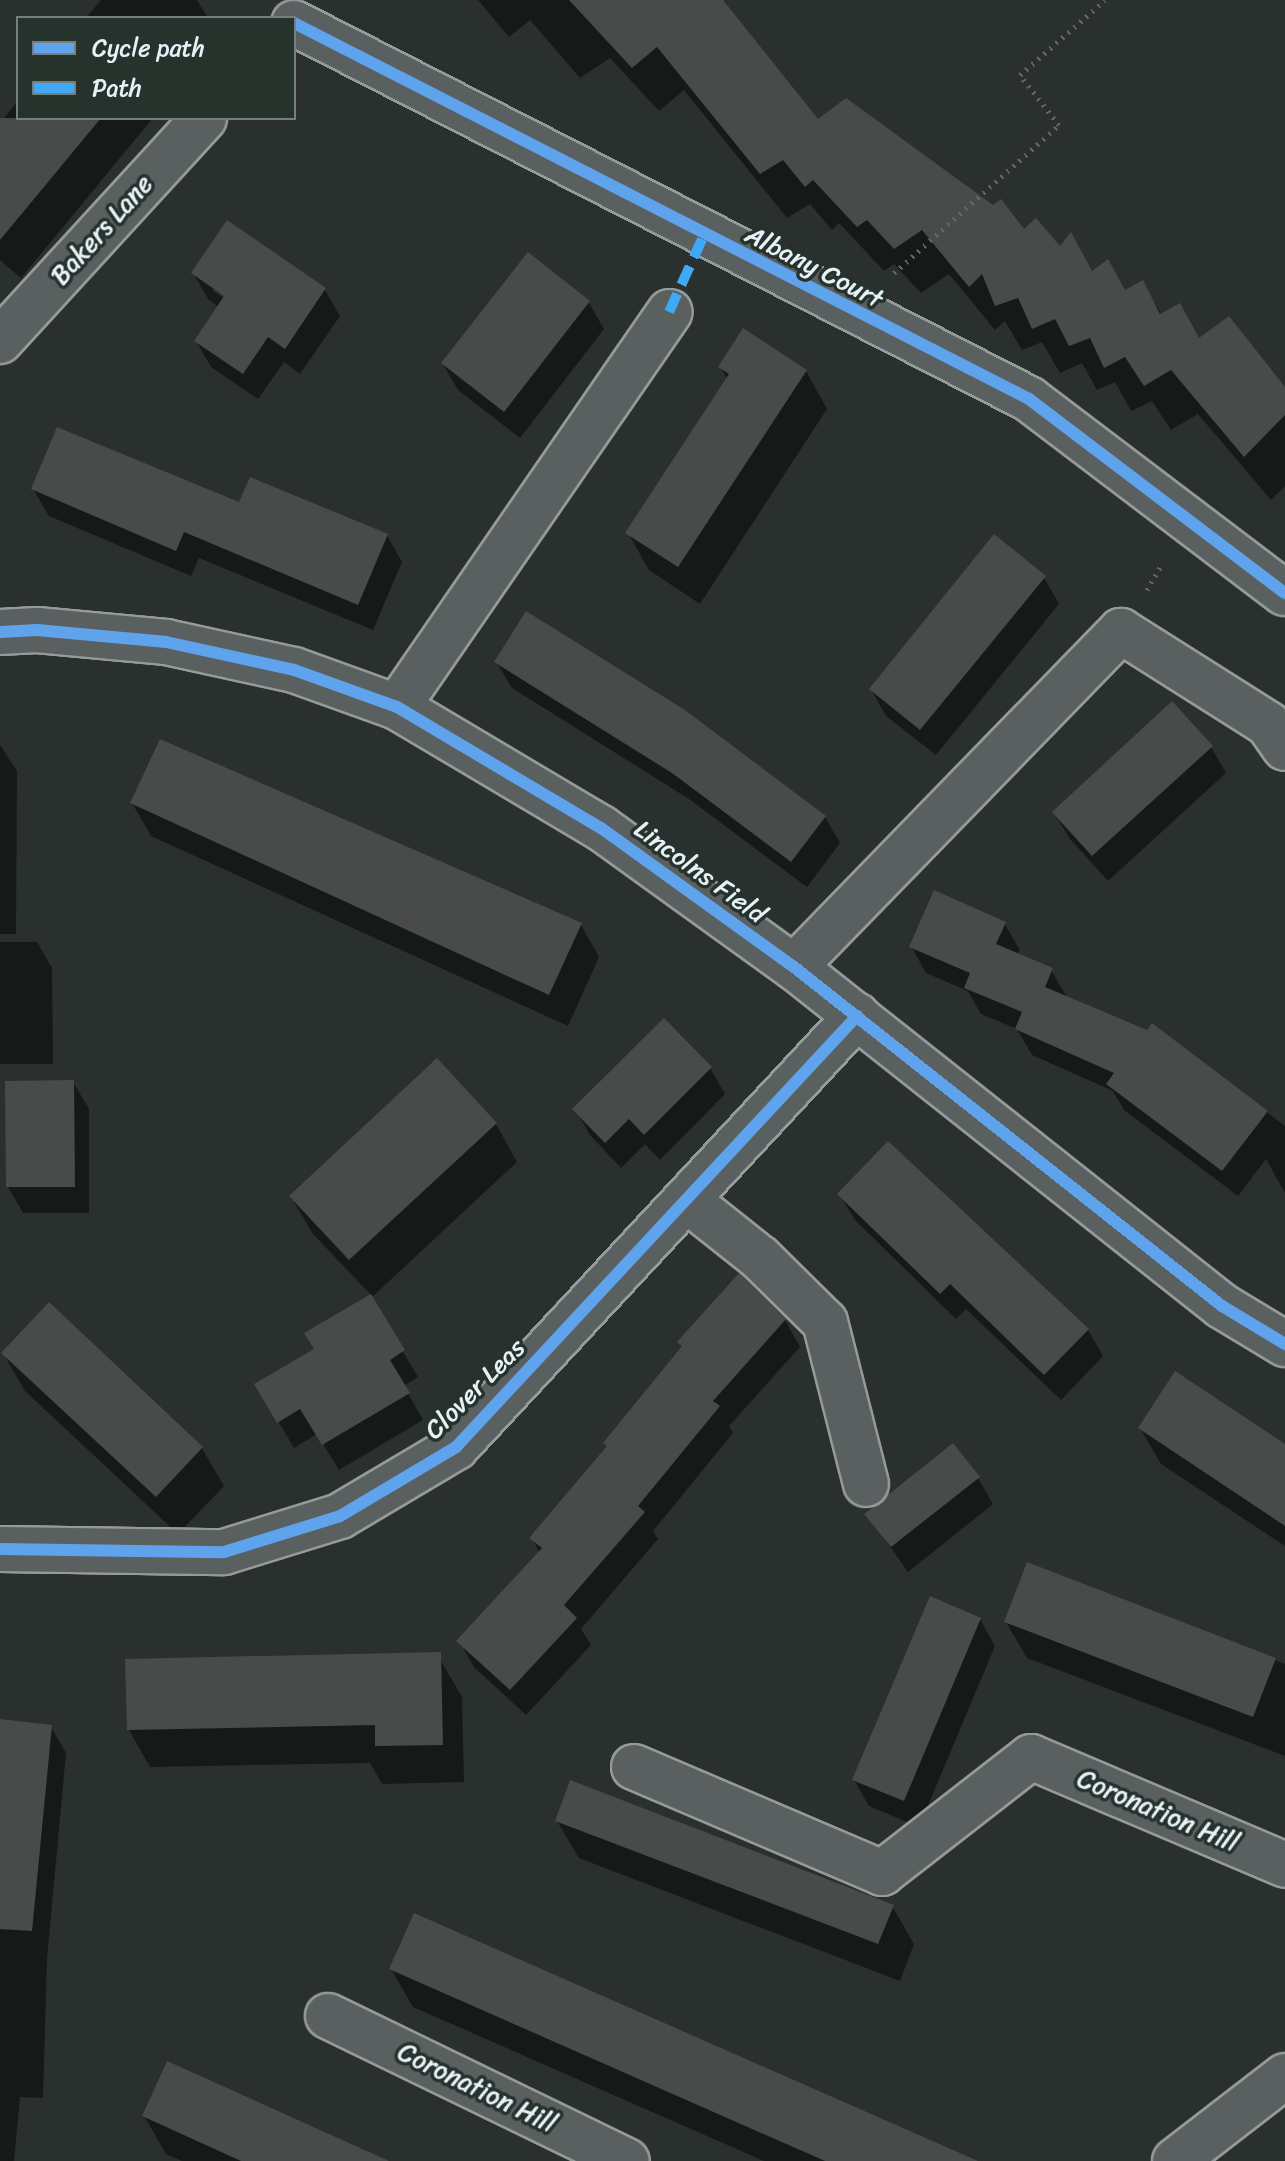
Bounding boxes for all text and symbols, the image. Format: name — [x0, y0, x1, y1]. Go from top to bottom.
legend — [16, 16, 296, 120]
text: Cycle path — [92, 27, 205, 69]
text: Path — [92, 67, 142, 109]
street label: Bakers Lane — [45, 169, 159, 291]
street label: Albany Court — [740, 219, 888, 315]
street label: Lincolns Field — [628, 814, 772, 930]
street label: Clover Leas — [418, 1332, 532, 1446]
street label: Coronation Hill — [1073, 1763, 1243, 1859]
street label: Coronation Hill — [393, 2036, 561, 2140]

